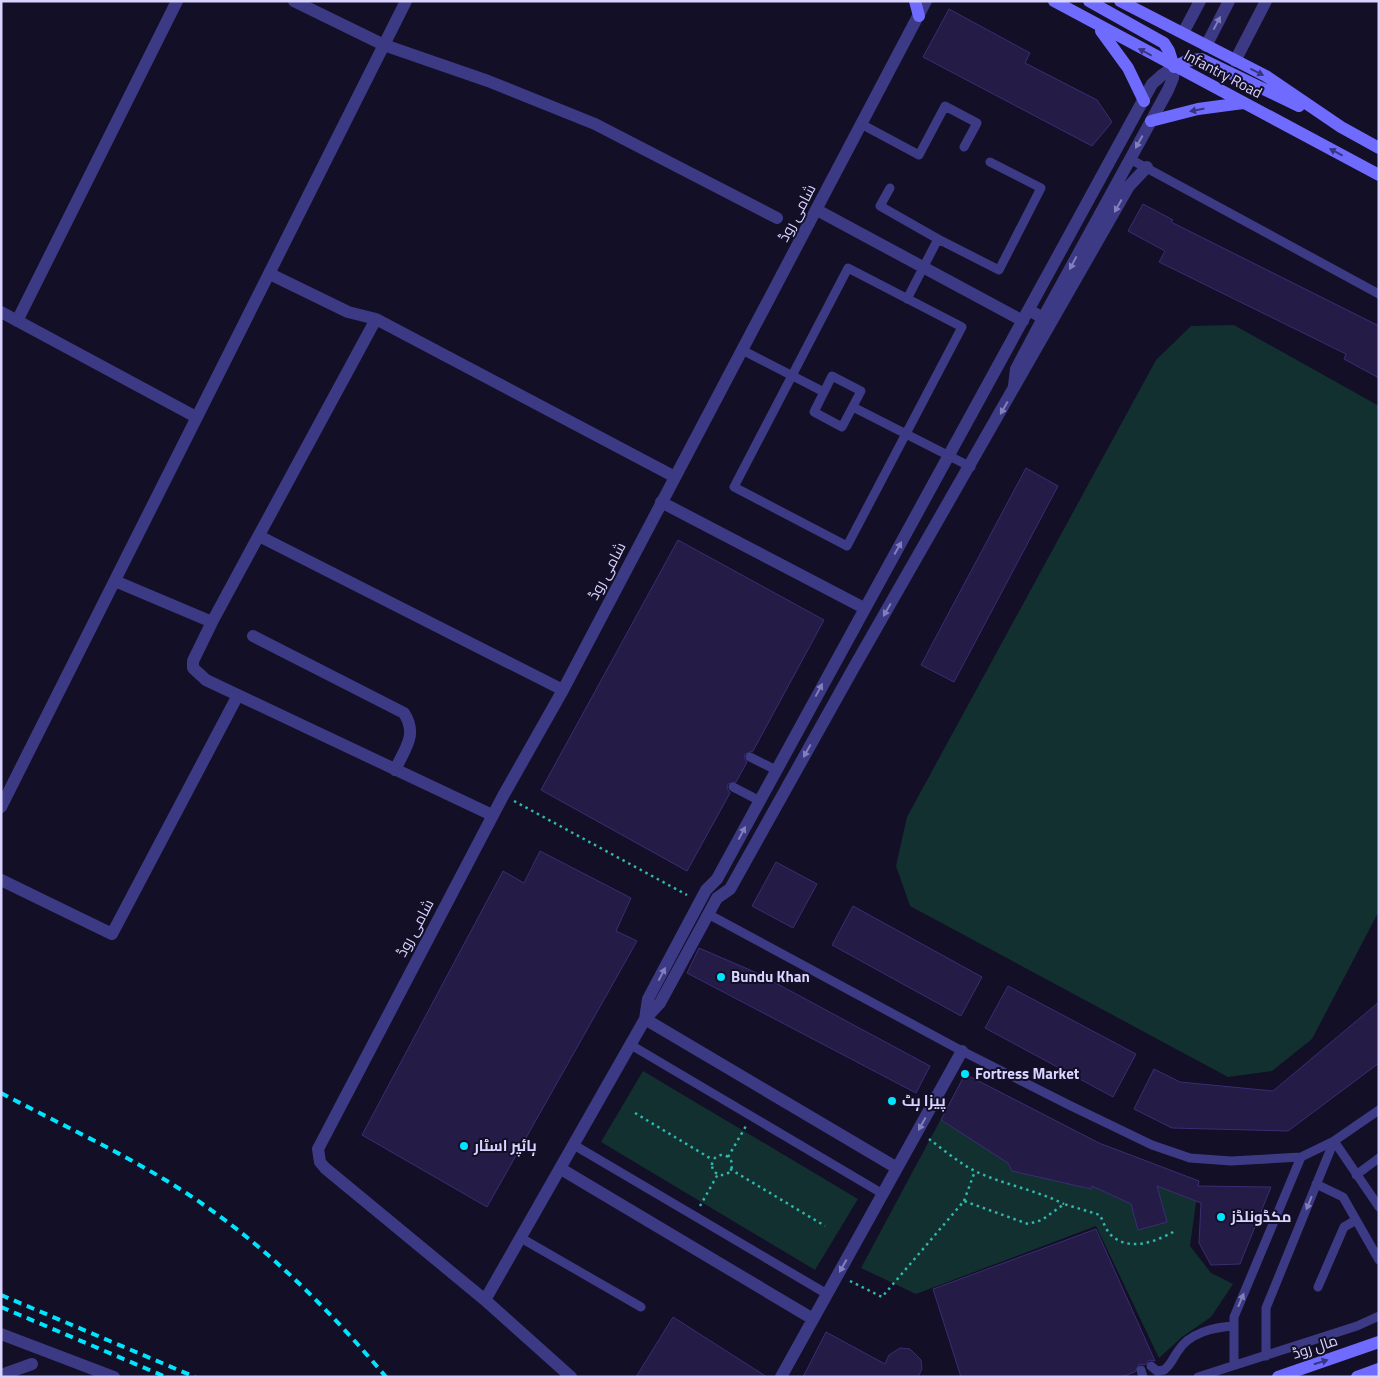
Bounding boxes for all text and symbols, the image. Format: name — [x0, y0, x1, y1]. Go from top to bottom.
one-way arrow — [1213, 16, 1221, 31]
street label: Infantry Road — [1180, 43, 1266, 104]
one-way arrow — [1138, 48, 1153, 56]
one-way arrow — [1250, 68, 1264, 76]
one-way arrow — [1188, 106, 1204, 114]
one-way arrow — [1135, 136, 1144, 149]
one-way arrow — [1328, 148, 1343, 156]
street label: شامی روڈ — [772, 180, 821, 246]
one-way arrow — [1114, 199, 1123, 212]
one-way arrow — [1069, 256, 1077, 271]
one-way arrow — [1000, 401, 1008, 416]
street label: شامی روڈ — [582, 538, 631, 604]
one-way arrow — [893, 541, 902, 554]
one-way arrow — [883, 603, 892, 616]
one-way arrow — [815, 683, 823, 697]
one-way arrow — [803, 743, 811, 758]
one-way arrow — [738, 826, 746, 841]
street label: شامی روڈ — [390, 895, 439, 961]
place label: Bundu Khan — [731, 965, 810, 988]
one-way arrow — [658, 966, 666, 981]
marker: Bundu Khan — [715, 971, 727, 983]
place label: Fortress Market — [975, 1062, 1080, 1085]
marker: Fortress Market — [959, 1068, 971, 1080]
place label: پیزا ہٹ — [902, 1089, 946, 1112]
marker: پیزا ہٹ — [886, 1095, 898, 1107]
one-way arrow — [917, 1117, 926, 1131]
place label: ہائپر اسٹار — [473, 1134, 537, 1157]
marker: ہائپر اسٹار — [458, 1140, 470, 1152]
one-way arrow — [1304, 1195, 1312, 1210]
place label: مکڈونلڈز — [1230, 1205, 1291, 1228]
marker: مکڈونلڈز — [1215, 1211, 1227, 1223]
one-way arrow — [838, 1259, 847, 1273]
one-way arrow — [1237, 1292, 1245, 1307]
street label: مال روڈ — [1289, 1328, 1341, 1365]
one-way arrow — [1313, 1358, 1328, 1366]

